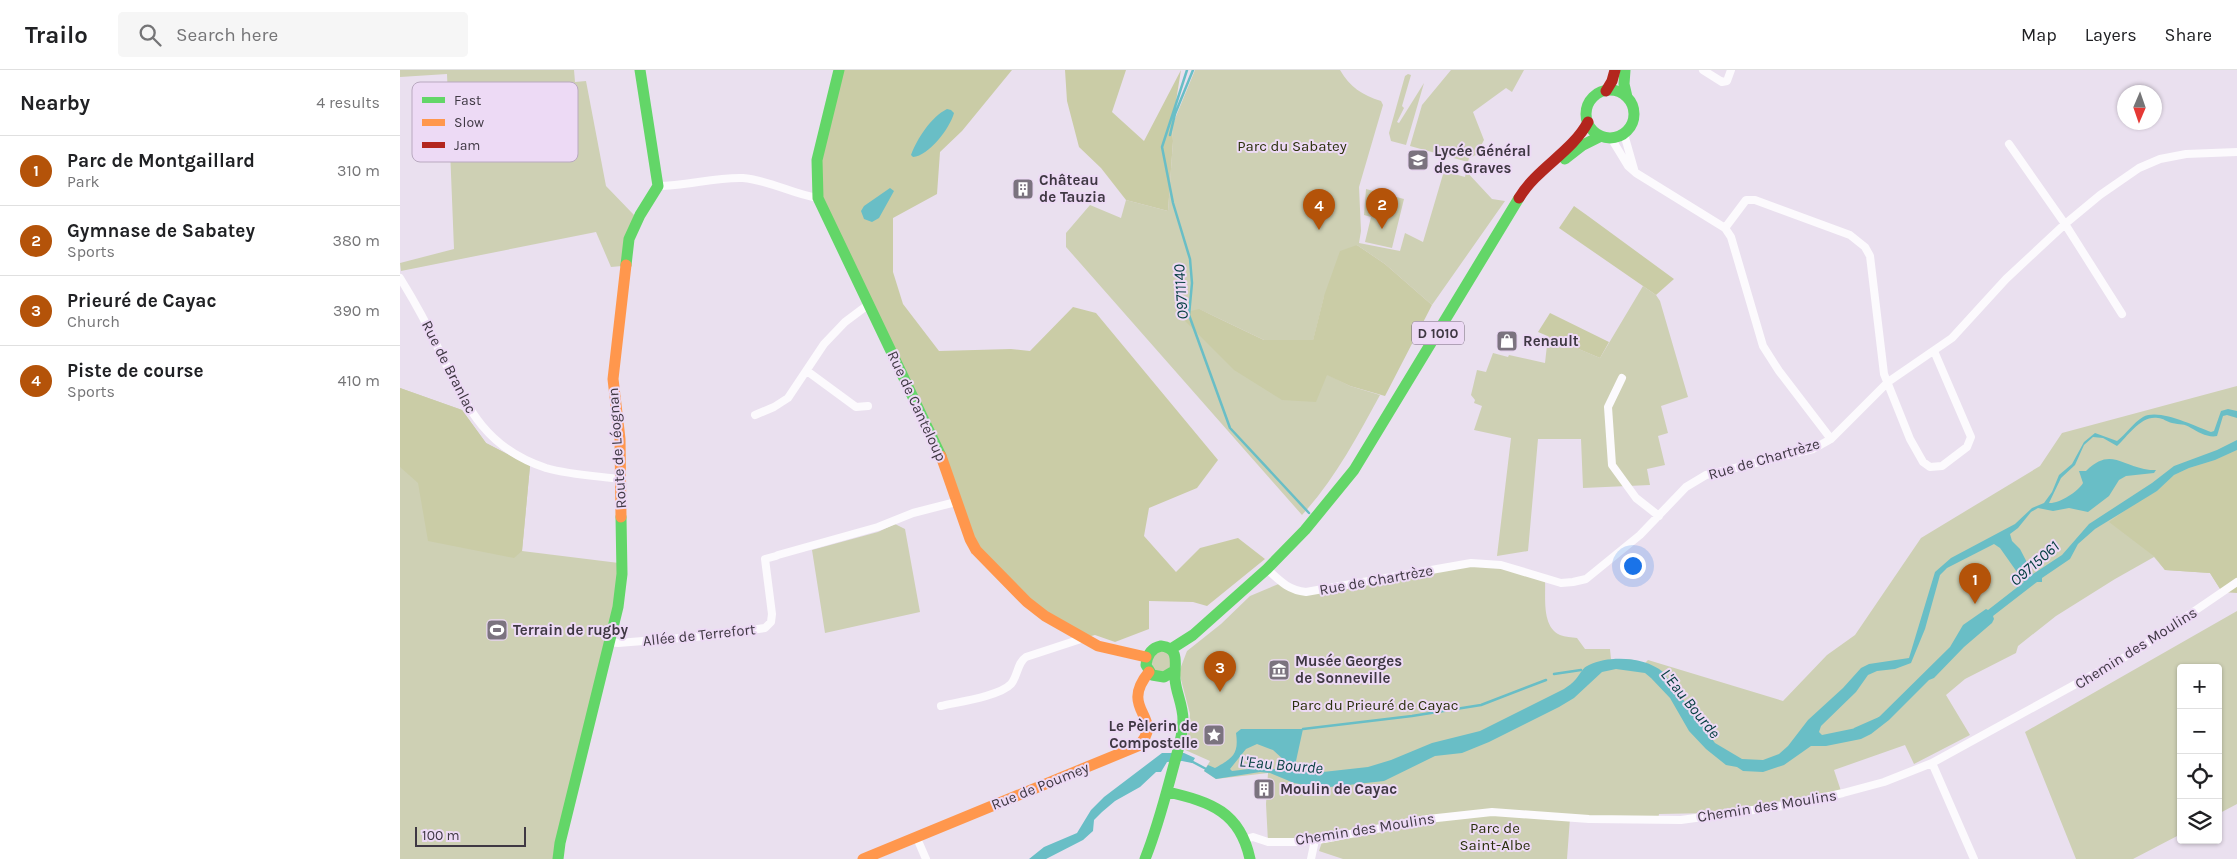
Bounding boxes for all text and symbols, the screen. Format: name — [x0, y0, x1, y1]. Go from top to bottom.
search box — [118, 12, 468, 57]
text: Trailo — [25, 21, 88, 49]
icon: search — [136, 21, 164, 49]
text: Search here — [176, 24, 278, 46]
text: Map — [2021, 24, 2057, 46]
text: Layers — [2085, 24, 2137, 46]
text: Share — [2165, 24, 2212, 46]
legend — [412, 82, 578, 162]
north arrow — [2117, 85, 2162, 130]
text: Nearby — [20, 91, 90, 115]
text: Fast — [454, 92, 481, 109]
text: 4 results — [316, 93, 380, 112]
text: Slow — [454, 114, 484, 131]
text: Jam — [454, 137, 480, 154]
park label: Parc du Sabatey — [1237, 137, 1347, 155]
place label: Lycée Général des Graves — [1434, 142, 1531, 177]
school or university icon: Lycée Général des Graves — [1406, 148, 1430, 172]
text: Parc de Montgaillard — [67, 150, 255, 172]
text: 1 — [33, 161, 39, 180]
text: 310 m — [337, 161, 380, 180]
place label: Château de Tauzia — [1039, 171, 1106, 206]
text: Park — [67, 172, 99, 191]
building icon: Château de Tauzia — [1011, 177, 1035, 201]
pin: 2 — [1366, 188, 1398, 229]
pin: 4 — [1303, 189, 1335, 230]
text: Gymnase de Sabatey — [67, 220, 255, 242]
text: 2 — [31, 231, 41, 250]
text: 380 m — [332, 231, 380, 250]
text: Sports — [67, 242, 115, 261]
water label: O9711140 — [1169, 263, 1192, 320]
text: Prieuré de Cayac — [67, 290, 216, 312]
text: 3 — [31, 301, 41, 320]
text: 390 m — [333, 301, 380, 320]
text: Church — [67, 312, 120, 331]
street label: Rue de Branlac — [418, 317, 480, 417]
road number: D 1010 — [1412, 322, 1464, 344]
shop icon: Renault — [1495, 329, 1519, 353]
place label: Renault — [1523, 332, 1579, 350]
street label: Rue de Canteloup — [884, 348, 950, 464]
text: Piste de course — [67, 360, 203, 382]
text: 4 — [31, 371, 41, 390]
text: 410 m — [338, 371, 380, 390]
text: Sports — [67, 382, 115, 401]
street label: Route de Léognan — [604, 387, 630, 509]
street label: Rue de Chartrèze — [1706, 434, 1822, 484]
water label: O9715061 — [2006, 537, 2063, 590]
your location — [1620, 553, 1646, 579]
street label: Rue de Chartrèze — [1318, 561, 1434, 599]
pin: 1 — [1959, 563, 1991, 604]
street label: Chemin des Moulins — [2072, 603, 2200, 693]
sports icon: Terrain de rugby — [485, 618, 509, 642]
street label: Allée de Terrefort — [642, 620, 757, 650]
place label: Terrain de rugby — [513, 621, 628, 639]
pin: 3 — [1204, 651, 1236, 692]
place label: Musée Georges de Sonneville — [1295, 652, 1402, 687]
museum icon: Musée Georges de Sonneville — [1267, 658, 1291, 682]
map controls — [2177, 664, 2222, 844]
button: + — [2177, 664, 2222, 709]
water label: L'Eau Bourde — [1657, 665, 1725, 742]
park label: Parc du Prieuré de Cayac — [1291, 696, 1459, 714]
button: − — [2177, 709, 2222, 754]
place label: Le Pèlerin de Compostelle — [1109, 717, 1198, 752]
place icon: Le Pèlerin de Compostelle — [1202, 723, 1226, 747]
water label: L'Eau Bourde — [1238, 751, 1324, 778]
button: locate — [2177, 754, 2222, 799]
street label: Rue de Poumey — [988, 758, 1092, 814]
building icon: Moulin de Cayac — [1252, 777, 1276, 801]
place label: Moulin de Cayac — [1280, 780, 1397, 798]
street label: Chemin des Moulins — [1696, 786, 1838, 826]
button: layers — [2177, 799, 2222, 844]
street label: Chemin des Moulins — [1294, 809, 1436, 849]
park label: Parc de Saint-Albe — [1459, 819, 1531, 854]
scale bar — [415, 824, 526, 847]
text: 100 m — [422, 827, 460, 844]

